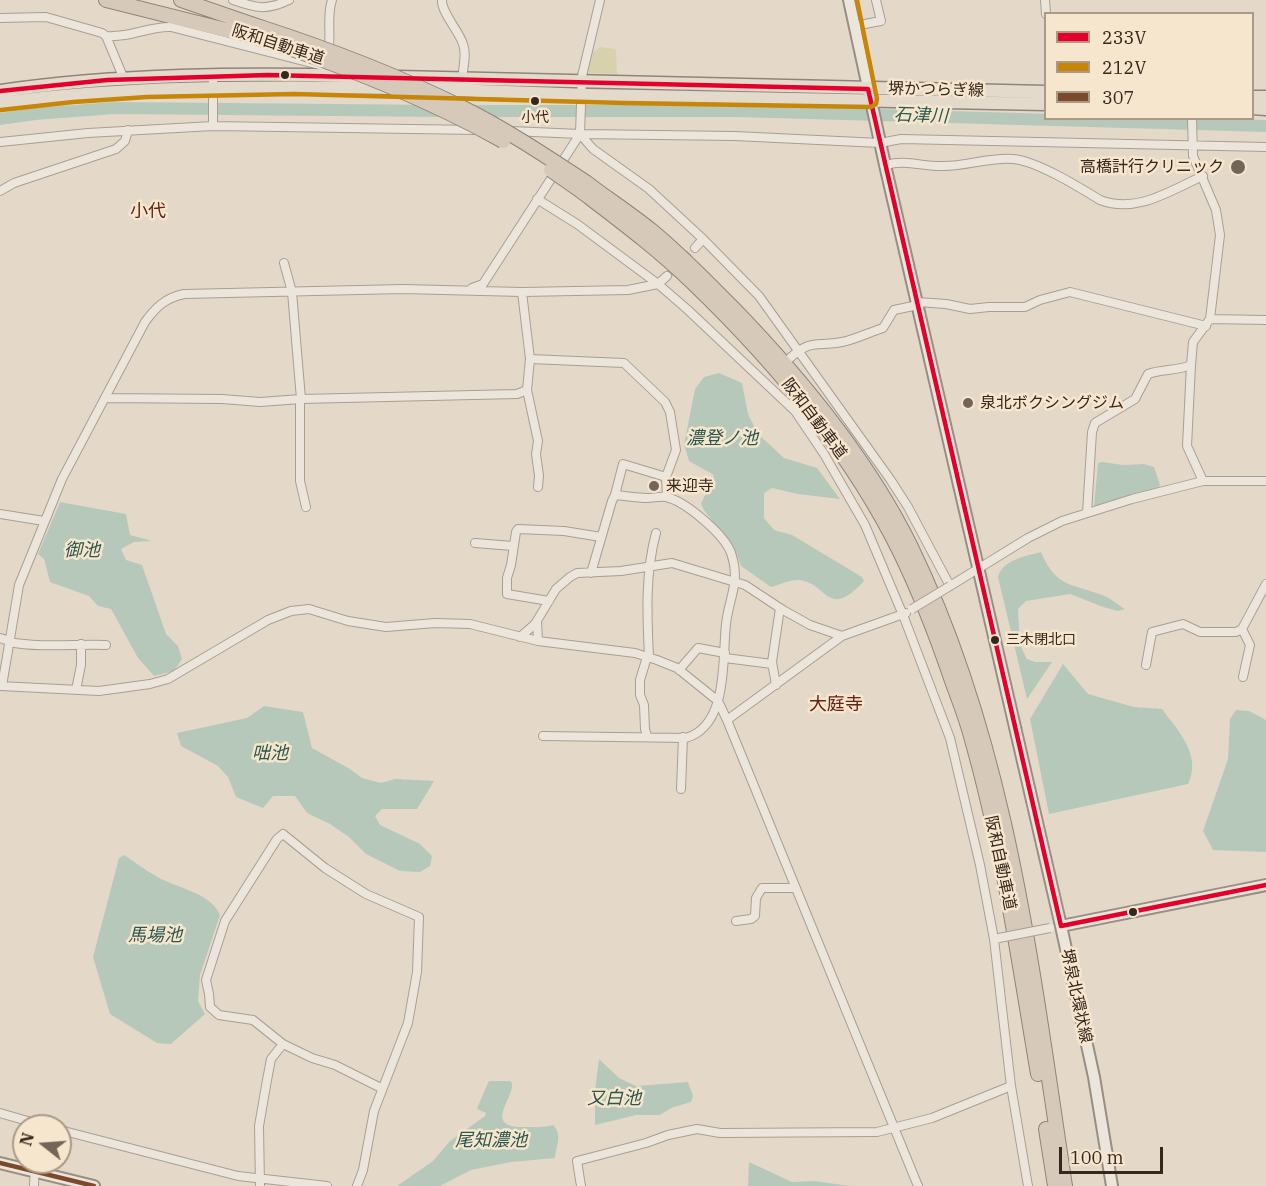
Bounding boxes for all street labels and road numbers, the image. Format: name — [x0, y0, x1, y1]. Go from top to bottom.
street label: 阪和自動車道 — [229, 21, 327, 69]
street label: 堺かつらぎ線 — [888, 80, 984, 100]
street label: 阪和自動車道 — [777, 375, 851, 463]
street label: 阪和自動車道 — [981, 814, 1019, 912]
street label: 堺泉北環状線 — [1057, 947, 1095, 1045]

